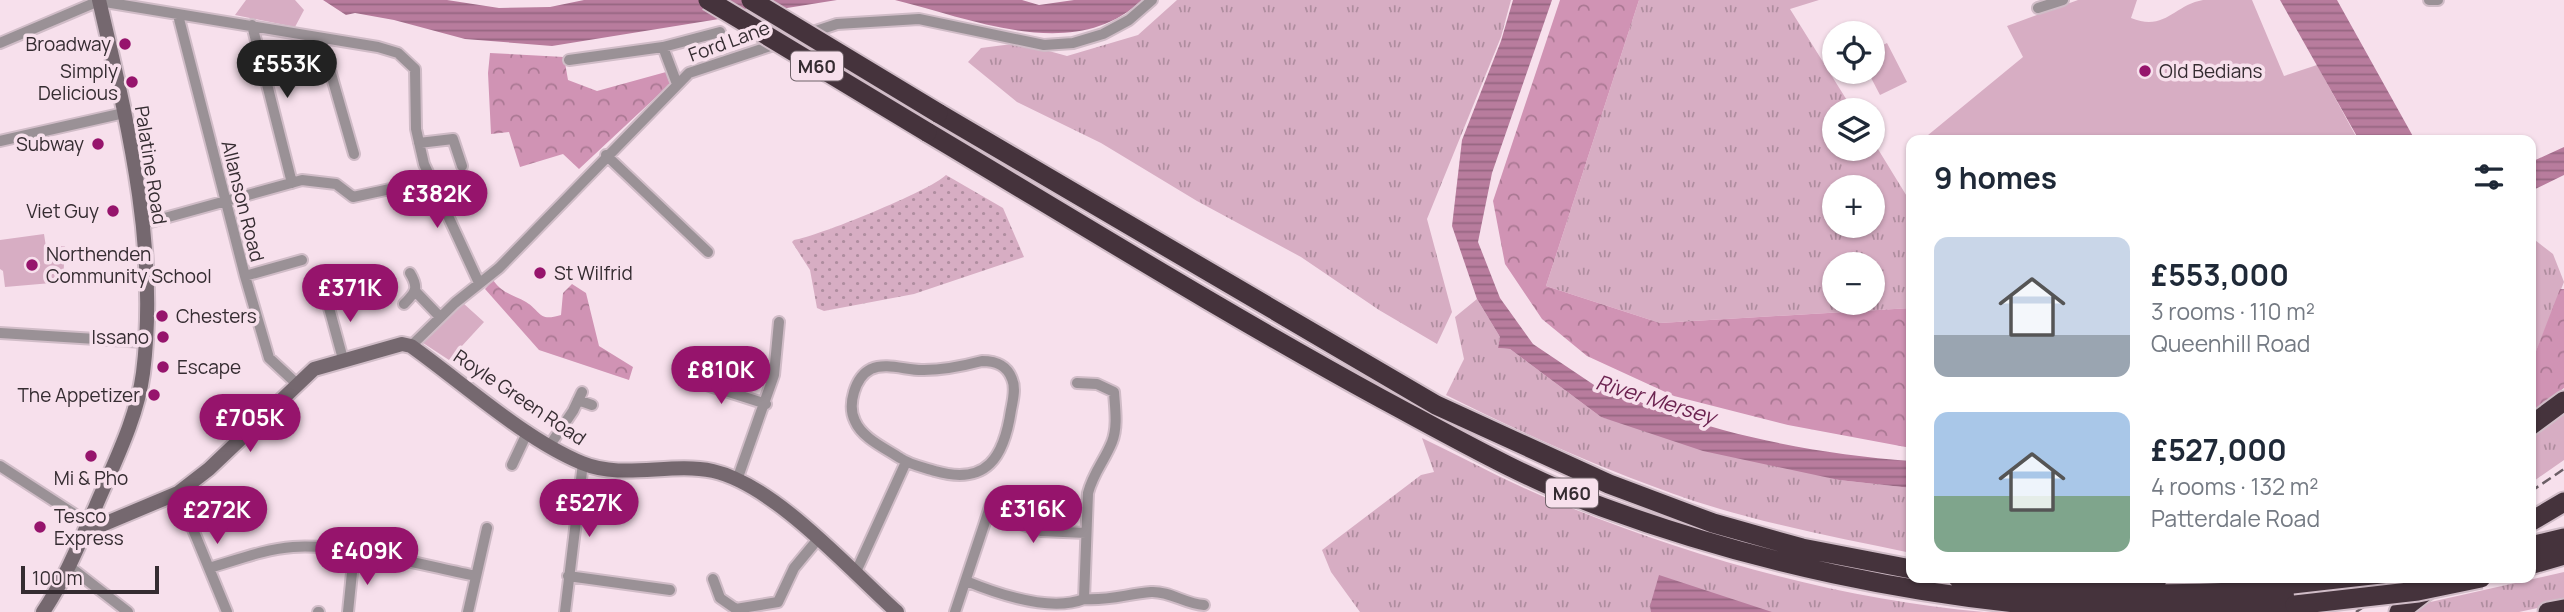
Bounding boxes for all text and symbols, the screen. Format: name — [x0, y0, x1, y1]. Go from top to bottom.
street label: Ford Lane — [685, 14, 773, 68]
map controls — [1822, 21, 1885, 315]
button: locate — [1822, 21, 1885, 84]
place label: Broadway — [26, 31, 111, 57]
marker: Broadway — [117, 36, 133, 52]
pin: £553K — [238, 41, 336, 100]
text: £553K — [253, 47, 321, 79]
road number: M60 — [791, 52, 843, 80]
place label: Simply Delicious — [38, 58, 118, 106]
place label: Old Bedians — [2159, 58, 2263, 84]
marker: Old Bedians — [2137, 63, 2153, 79]
marker: Simply Delicious — [124, 74, 140, 90]
button: layers — [1822, 98, 1885, 161]
street label: Palatine Road — [129, 104, 173, 226]
place label: Subway — [16, 131, 84, 157]
marker: Subway — [90, 136, 106, 152]
street label: Allanson Road — [215, 138, 271, 264]
text: 9 homes — [1934, 157, 2057, 198]
icon: filters — [2470, 158, 2508, 196]
pin: £382K — [388, 170, 486, 230]
button: + — [1822, 175, 1885, 238]
text: £382K — [402, 177, 472, 209]
place label: Viet Guy — [26, 198, 99, 224]
marker: Viet Guy — [105, 203, 121, 219]
place label: Northenden Community School — [46, 241, 212, 289]
button: − — [1822, 252, 1885, 315]
text: £553,000 — [2151, 254, 2289, 295]
marker: Northenden Community School — [24, 257, 40, 273]
place label: St Wilfrid — [554, 260, 633, 286]
pin: £371K — [301, 264, 399, 324]
marker: St Wilfrid — [532, 265, 548, 281]
icon: home — [1990, 265, 2074, 349]
text: £371K — [318, 271, 382, 303]
text: 3 rooms · 110 m² — [2151, 295, 2315, 327]
place label: Chesters — [176, 303, 257, 329]
marker: Chesters — [154, 308, 170, 324]
place label: Issano — [92, 324, 149, 350]
text: Queenhill Road — [2151, 327, 2310, 359]
marker: Issano — [155, 329, 171, 345]
street label: Royle Green Road — [449, 343, 591, 451]
pin: £810K — [672, 346, 770, 406]
text: £810K — [687, 353, 755, 385]
place label: Escape — [177, 354, 241, 380]
marker: Escape — [155, 359, 171, 375]
water label: River Mersey — [1593, 368, 1722, 431]
place label: The Appetizer — [18, 382, 140, 408]
marker: The Appetizer — [146, 387, 162, 403]
pin: £705K — [201, 394, 299, 454]
text: £705K — [216, 401, 284, 433]
text: £527,000 — [2151, 429, 2287, 470]
icon: home — [1990, 440, 2074, 524]
marker: Mi & Pho — [83, 448, 99, 464]
place label: Mi & Pho — [54, 465, 128, 491]
text: 4 rooms · 132 m² — [2151, 470, 2319, 502]
road number: M60 — [1546, 478, 1598, 508]
pin: £527K — [540, 480, 638, 539]
pin: £272K — [168, 486, 266, 546]
text: £527K — [556, 486, 622, 518]
pin: £316K — [984, 486, 1082, 545]
text: £316K — [1000, 492, 1066, 524]
text: £272K — [183, 493, 251, 525]
text: Patterdale Road — [2151, 502, 2320, 534]
place label: Tesco Express — [54, 503, 124, 551]
marker: Tesco Express — [32, 519, 48, 535]
pin: £409K — [318, 528, 416, 587]
text: £409K — [331, 534, 403, 566]
scale bar — [21, 563, 159, 595]
text: 100 m — [32, 565, 83, 591]

